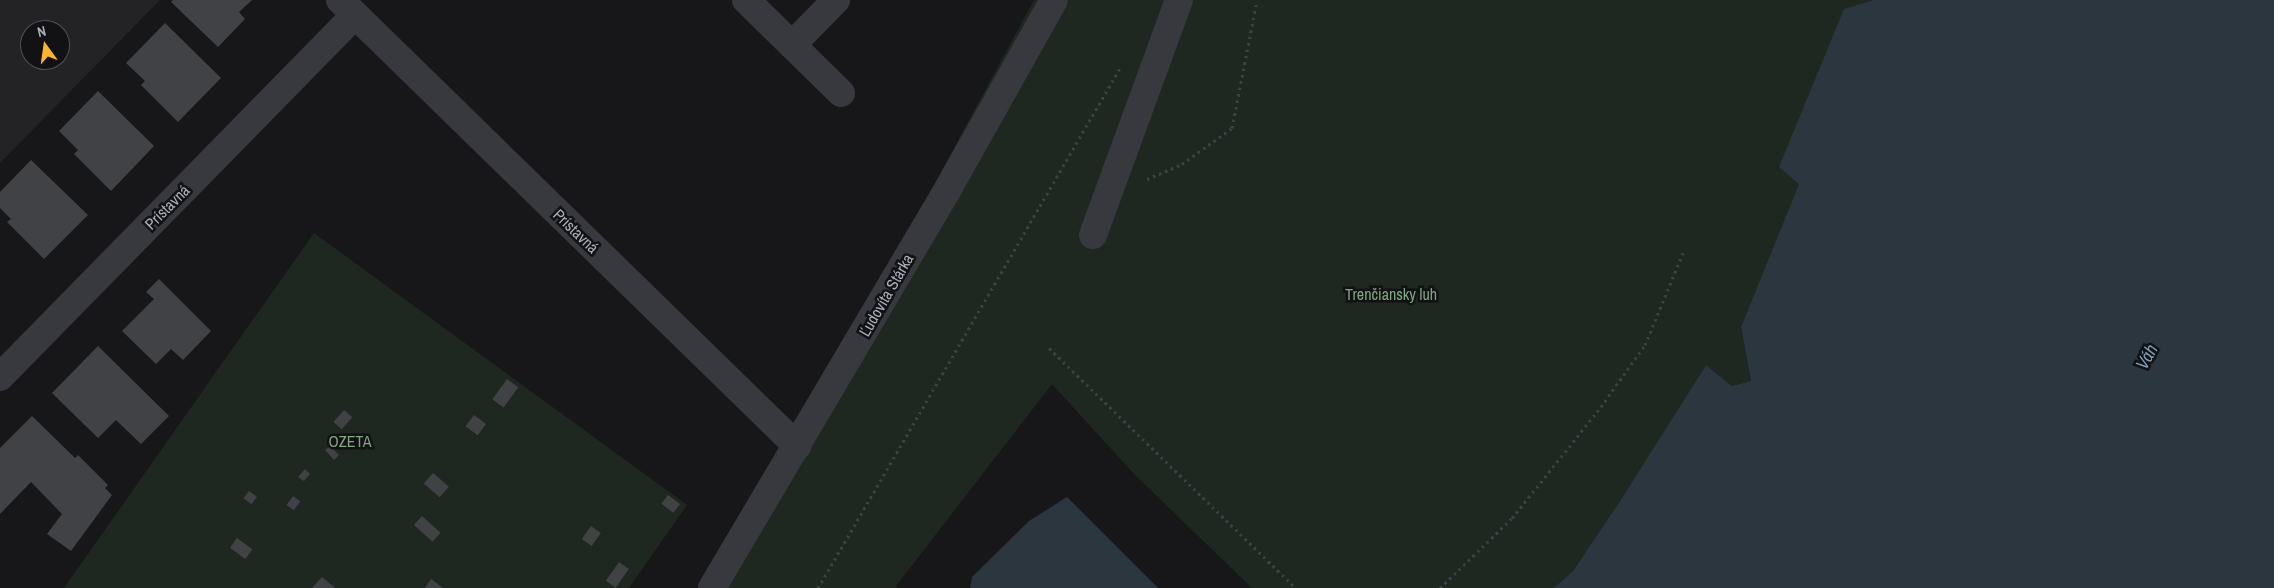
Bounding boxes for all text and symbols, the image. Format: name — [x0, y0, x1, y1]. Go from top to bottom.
north arrow — [20, 20, 70, 70]
text: N — [35, 22, 48, 41]
street label: Prístavná — [141, 181, 193, 233]
street label: Prístavná — [549, 205, 603, 257]
street label: Ľudovíta Stárka — [855, 250, 917, 340]
park label: Trenčiansky luh — [1345, 284, 1437, 304]
water label: Váh — [2131, 341, 2163, 373]
park label: OZETA — [329, 431, 371, 451]

